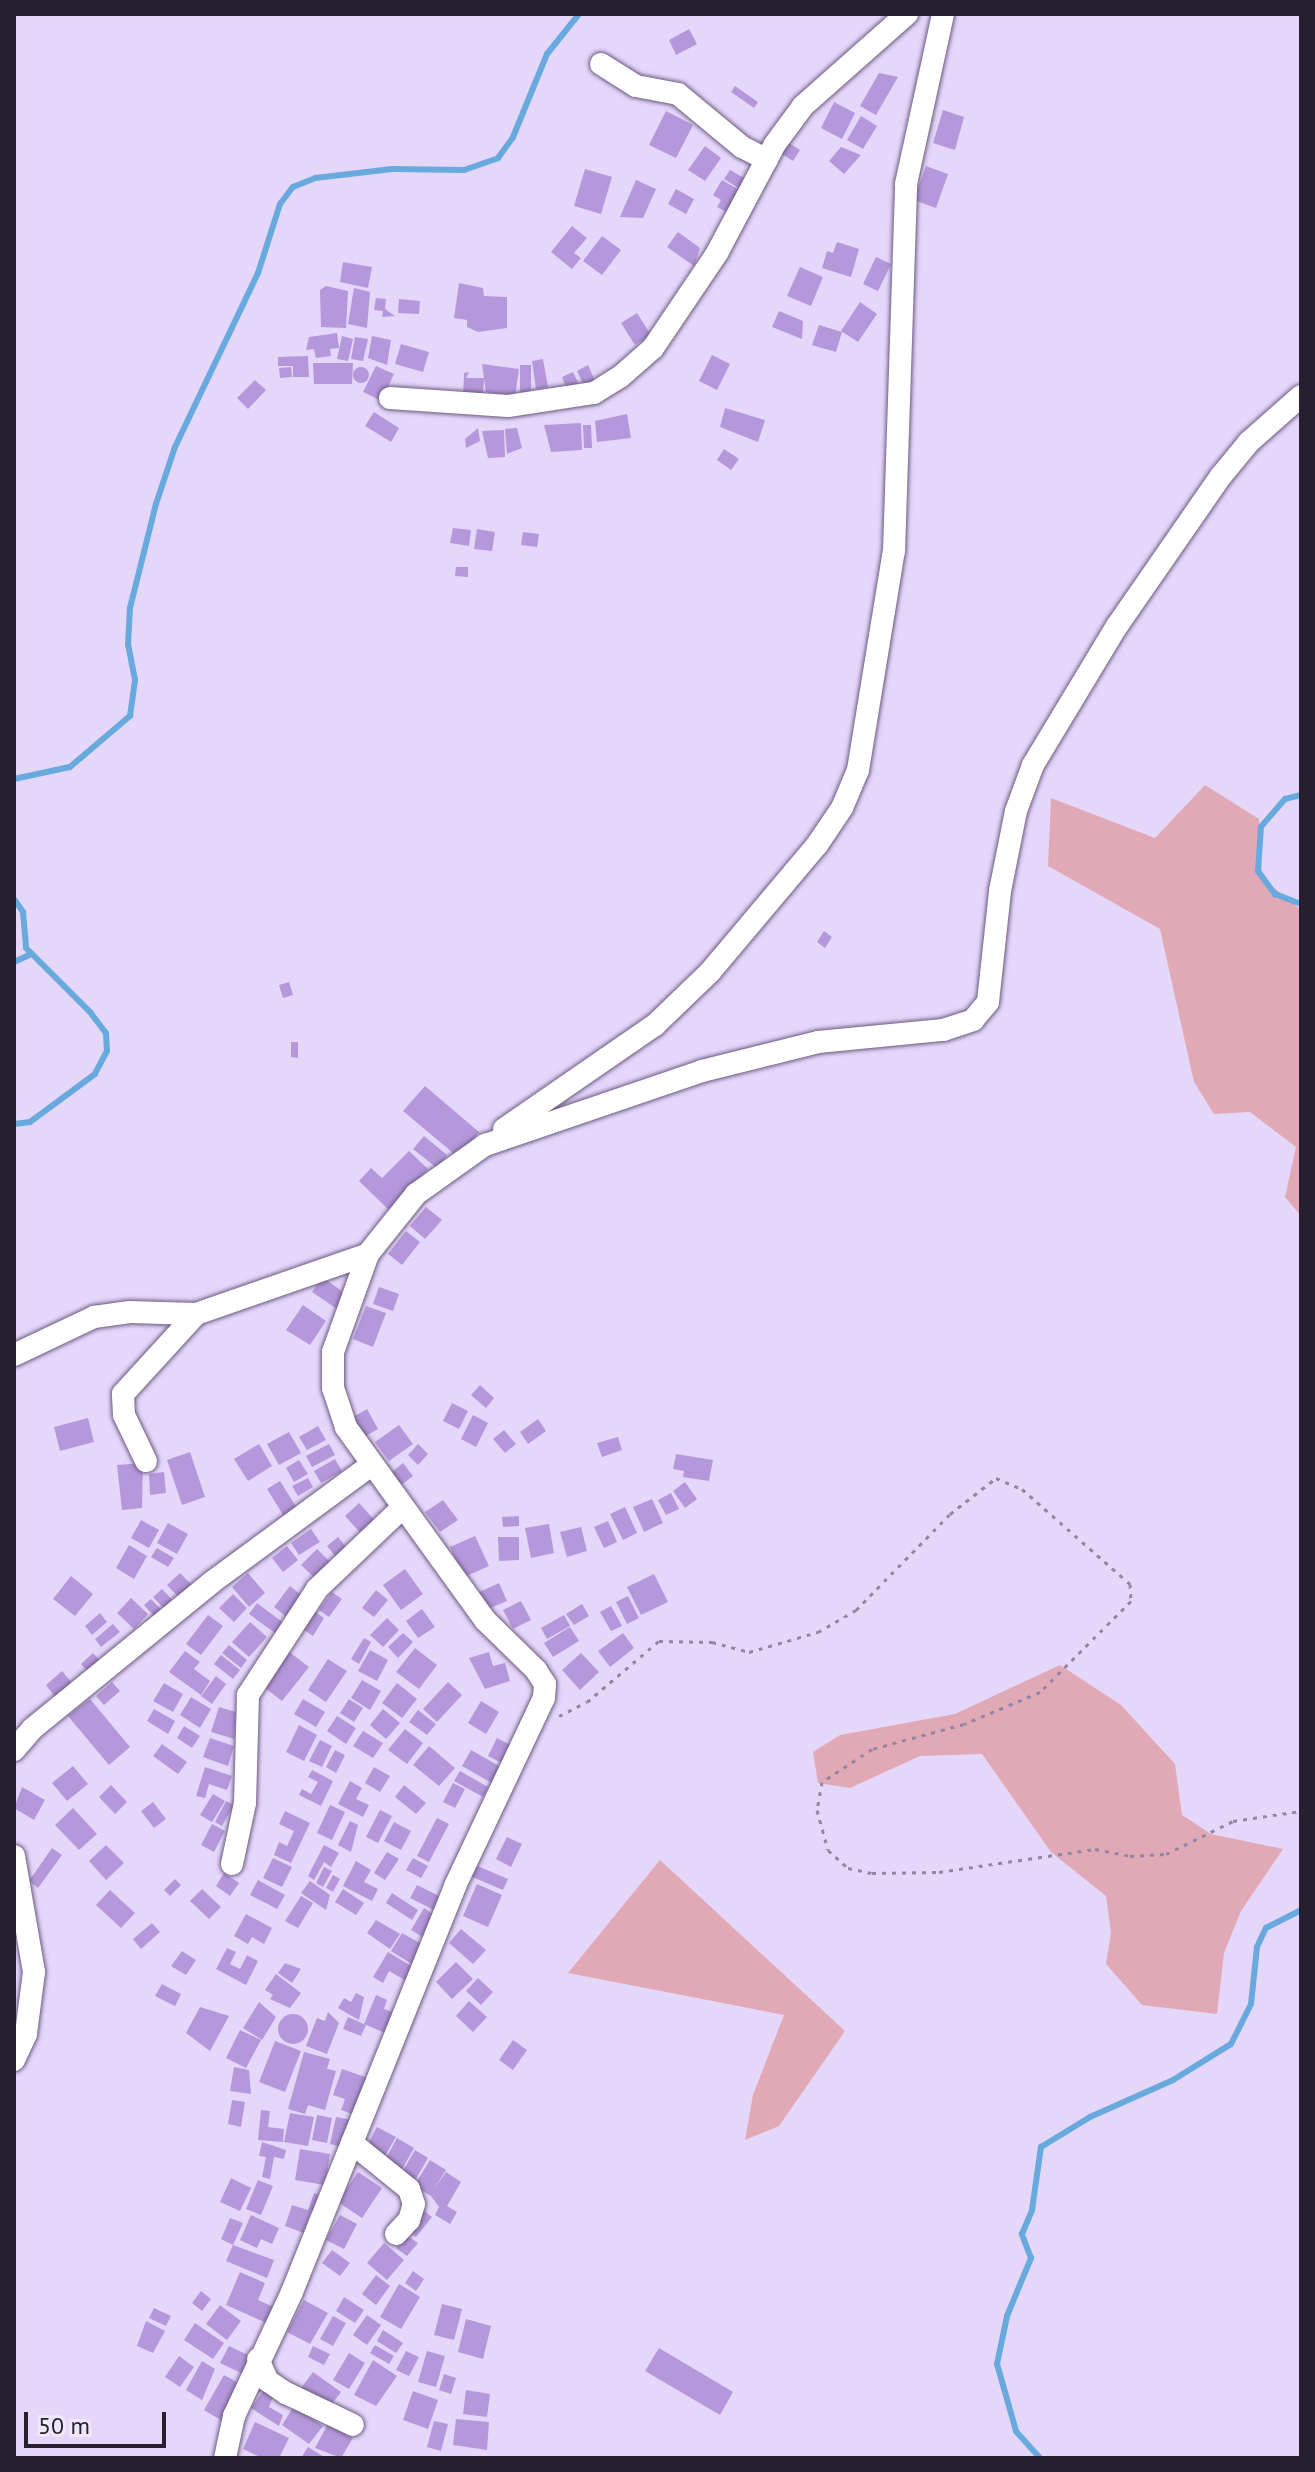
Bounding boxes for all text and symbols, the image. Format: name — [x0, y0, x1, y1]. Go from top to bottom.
scale bar — [28, 2396, 170, 2446]
text: 50 m — [38, 2410, 90, 2441]

